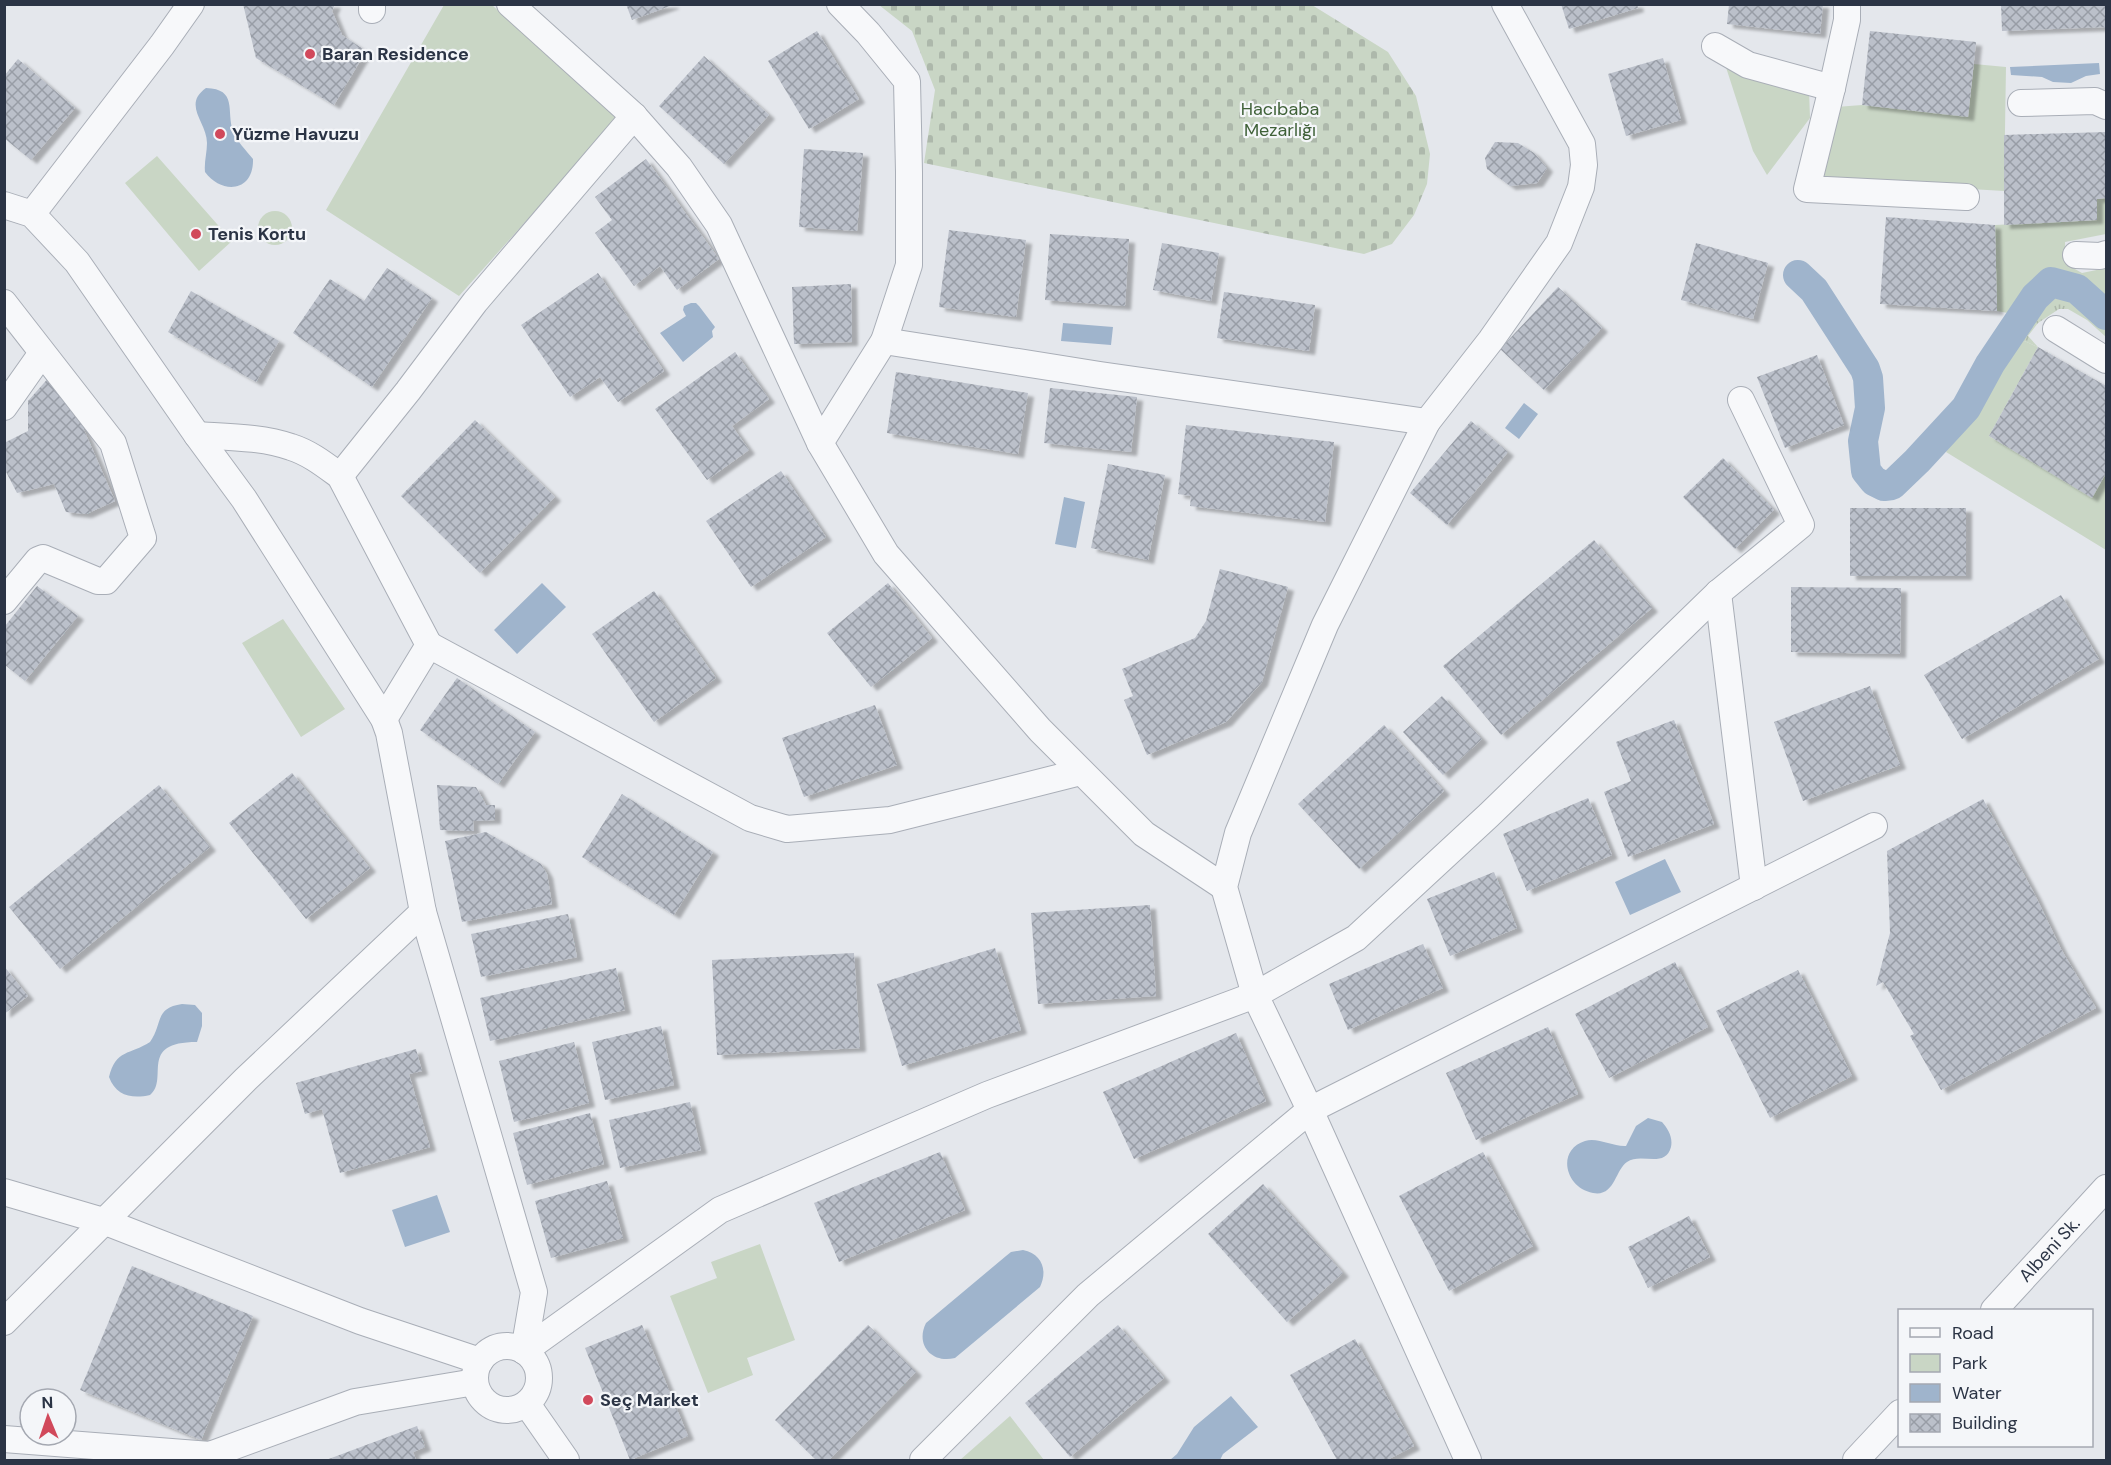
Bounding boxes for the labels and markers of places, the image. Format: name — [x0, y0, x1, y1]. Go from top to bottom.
place label: Baran Residence — [322, 42, 469, 66]
marker: Baran Residence — [303, 47, 317, 61]
place label: Yüzme Havuzu — [232, 122, 359, 146]
marker: Yüzme Havuzu — [213, 127, 227, 141]
place label: Tenis Kortu — [208, 222, 306, 246]
marker: Tenis Kortu — [189, 227, 203, 241]
place label: Seç Market — [600, 1388, 699, 1412]
marker: Seç Market — [581, 1393, 595, 1407]

